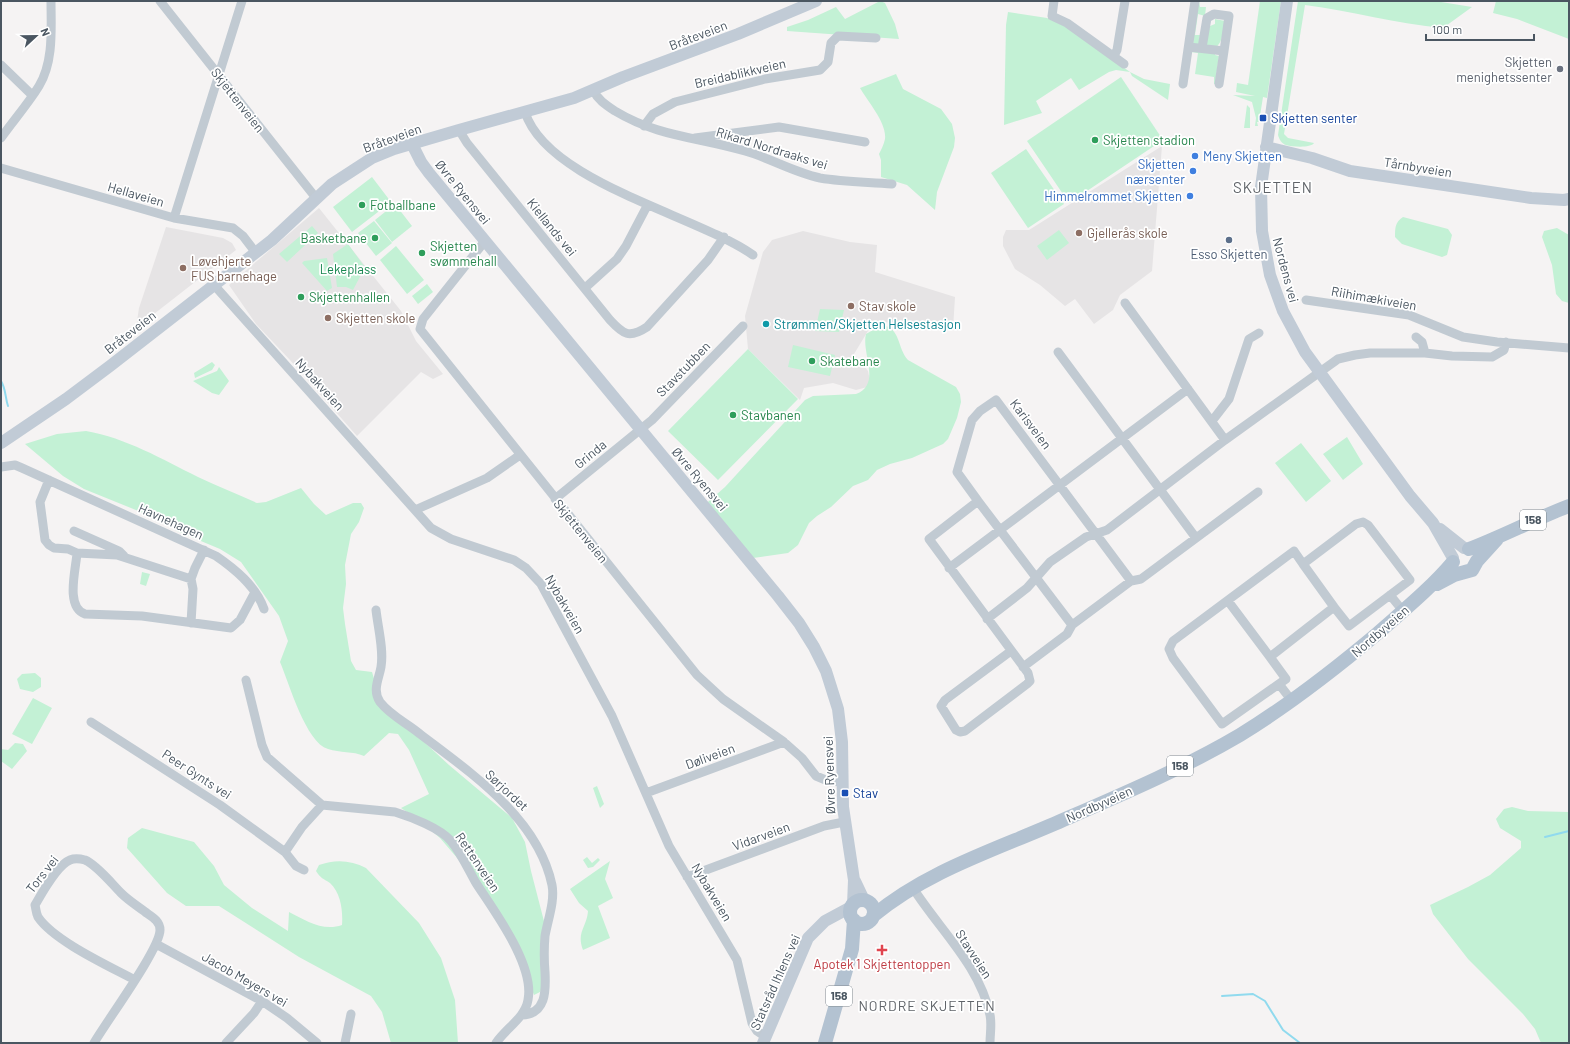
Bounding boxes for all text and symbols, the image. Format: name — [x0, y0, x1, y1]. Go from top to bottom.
north arrow — [16, 16, 56, 56]
scale bar — [1426, 16, 1534, 42]
street label: Bråteveien — [667, 17, 729, 53]
text: 100 m — [1432, 22, 1462, 36]
text: N — [38, 26, 53, 38]
place label: Skjetten menighetssenter — [1456, 54, 1552, 85]
street label: Breidablikkveien — [693, 55, 787, 91]
marker: Skjetten menighetssenter — [1555, 64, 1565, 74]
street label: Skjettenveien — [208, 65, 268, 135]
place label: Skjetten senter — [1271, 110, 1358, 126]
marker: Skjetten senter — [1258, 113, 1268, 123]
street label: Bråteveien — [361, 120, 423, 156]
street label: Rikard Nordraaks vei — [714, 123, 830, 173]
place label: Skjetten stadion — [1103, 132, 1195, 148]
marker: Skjetten stadion — [1090, 135, 1100, 145]
place label: Meny Skjetten — [1203, 148, 1282, 164]
marker: Meny Skjetten — [1190, 151, 1200, 161]
street label: Tårnbyveien — [1383, 154, 1453, 180]
place label: Skjetten nærsenter — [1126, 156, 1185, 187]
street label: Øvre Ryensvei — [432, 157, 494, 227]
marker: Skjetten nærsenter — [1188, 166, 1198, 176]
street label: Hellaveien — [106, 178, 166, 210]
district label: SKJETTEN — [1233, 178, 1313, 196]
place label: Himmelrommet Skjetten — [1044, 188, 1182, 204]
marker: Himmelrommet Skjetten — [1185, 191, 1195, 201]
street label: Kiellands vei — [524, 195, 580, 259]
place label: Fotballbane — [370, 197, 436, 213]
marker: Fotballbane — [357, 200, 367, 210]
place label: Gjellerås skole — [1087, 225, 1168, 241]
marker: Gjellerås skole — [1074, 228, 1084, 238]
place label: Basketbane — [301, 230, 367, 246]
marker: Basketbane — [370, 233, 380, 243]
marker: Esso Skjetten — [1224, 235, 1234, 245]
street label: Nordens vei — [1270, 236, 1302, 304]
place label: Skjetten svømmehall — [430, 238, 497, 269]
place label: Esso Skjetten — [1190, 246, 1268, 262]
marker: Skjetten svømmehall — [417, 248, 427, 258]
place label: Løvehjerte FUS barnehage — [191, 253, 277, 284]
park label: Lekeplass — [320, 261, 376, 277]
marker: Løvehjerte FUS barnehage — [178, 263, 188, 273]
street label: Riihimækiveien — [1330, 283, 1418, 313]
place label: Skjettenhallen — [309, 289, 390, 305]
marker: Skjettenhallen — [296, 292, 306, 302]
place label: Stav skole — [859, 298, 916, 314]
marker: Stav skole — [846, 301, 856, 311]
street label: Bråteveien — [101, 307, 159, 357]
place label: Skjetten skole — [336, 310, 416, 326]
marker: Skjetten skole — [323, 313, 333, 323]
place label: Strømmen/Skjetten Helsestasjon — [774, 316, 961, 332]
marker: Strømmen/Skjetten Helsestasjon — [761, 319, 771, 329]
street label: Stavstubben — [653, 338, 713, 400]
place label: Skatebane — [820, 353, 880, 369]
street label: Nybakveien — [292, 354, 348, 414]
marker: Skatebane — [807, 356, 817, 366]
street label: Karisveien — [1007, 396, 1055, 452]
place label: Stavbanen — [741, 407, 801, 423]
marker: Stavbanen — [728, 410, 738, 420]
street label: Grinda — [571, 436, 609, 472]
street label: Øvre Ryensvei — [669, 444, 731, 514]
street label: Skjettenveien — [550, 496, 612, 566]
street label: Havnehagen — [136, 500, 206, 542]
road number: 158 — [1520, 510, 1546, 530]
street label: Nybakveien — [542, 572, 588, 636]
street label: Nordbyveien — [1348, 602, 1412, 660]
street label: Øvre Ryensvei — [820, 736, 838, 814]
street label: Døliveien — [683, 740, 737, 772]
street label: Peer Gynts vei — [159, 746, 235, 802]
road number: 158 — [1167, 756, 1193, 776]
street label: Sørjordet — [482, 766, 532, 814]
street label: Nordbyveien — [1063, 782, 1135, 826]
place label: Stav — [853, 785, 878, 801]
marker: Stav — [840, 788, 850, 798]
street label: Vidarveien — [730, 818, 792, 854]
street label: Rettenveien — [452, 829, 504, 895]
street label: Tors vei — [22, 852, 62, 896]
street label: Nybakveien — [688, 860, 736, 924]
street label: Stavveien — [952, 926, 996, 982]
street label: Statsråd Ihlens vei — [747, 932, 803, 1032]
marker: Apotek 1 Skjettentoppen — [877, 945, 887, 955]
street label: Jacob Meyers vei — [199, 948, 291, 1010]
place label: Apotek 1 Skjettentoppen — [814, 956, 950, 972]
road number: 158 — [826, 986, 852, 1006]
district label: NORDRE SKJETTEN — [858, 997, 996, 1014]

